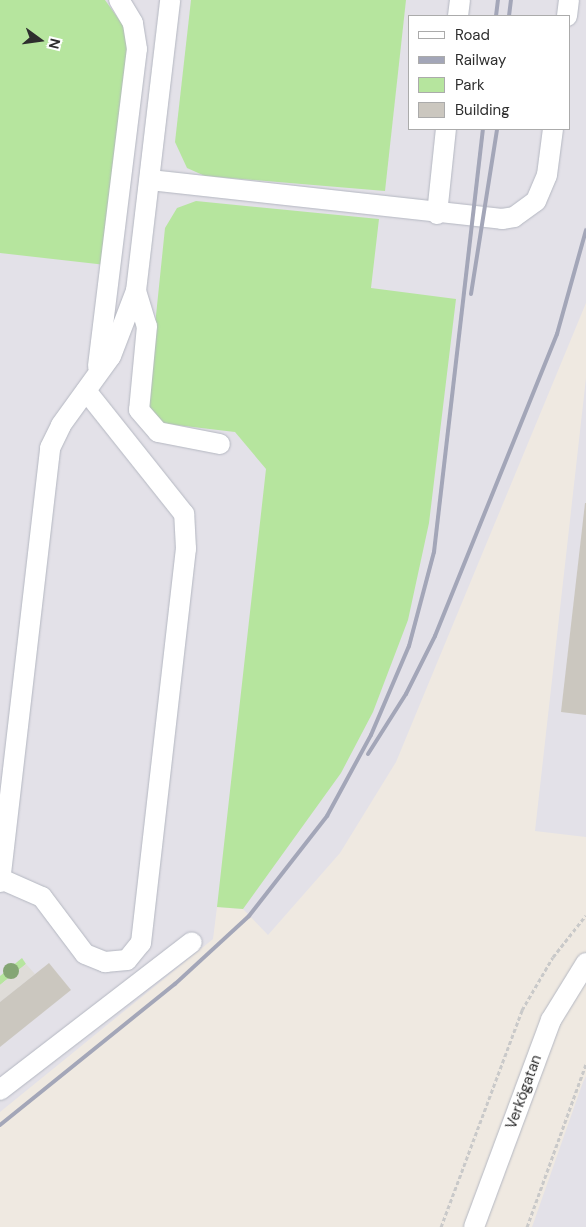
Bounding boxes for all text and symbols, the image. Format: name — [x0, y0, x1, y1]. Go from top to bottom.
north arrow — [15, 15, 65, 65]
legend — [408, 15, 571, 130]
text: Road — [455, 25, 490, 45]
text: N — [45, 36, 65, 51]
text: Railway — [455, 50, 506, 70]
text: Park — [455, 75, 485, 95]
text: Building — [455, 100, 510, 120]
street label: Verkögatan — [502, 1052, 546, 1132]

